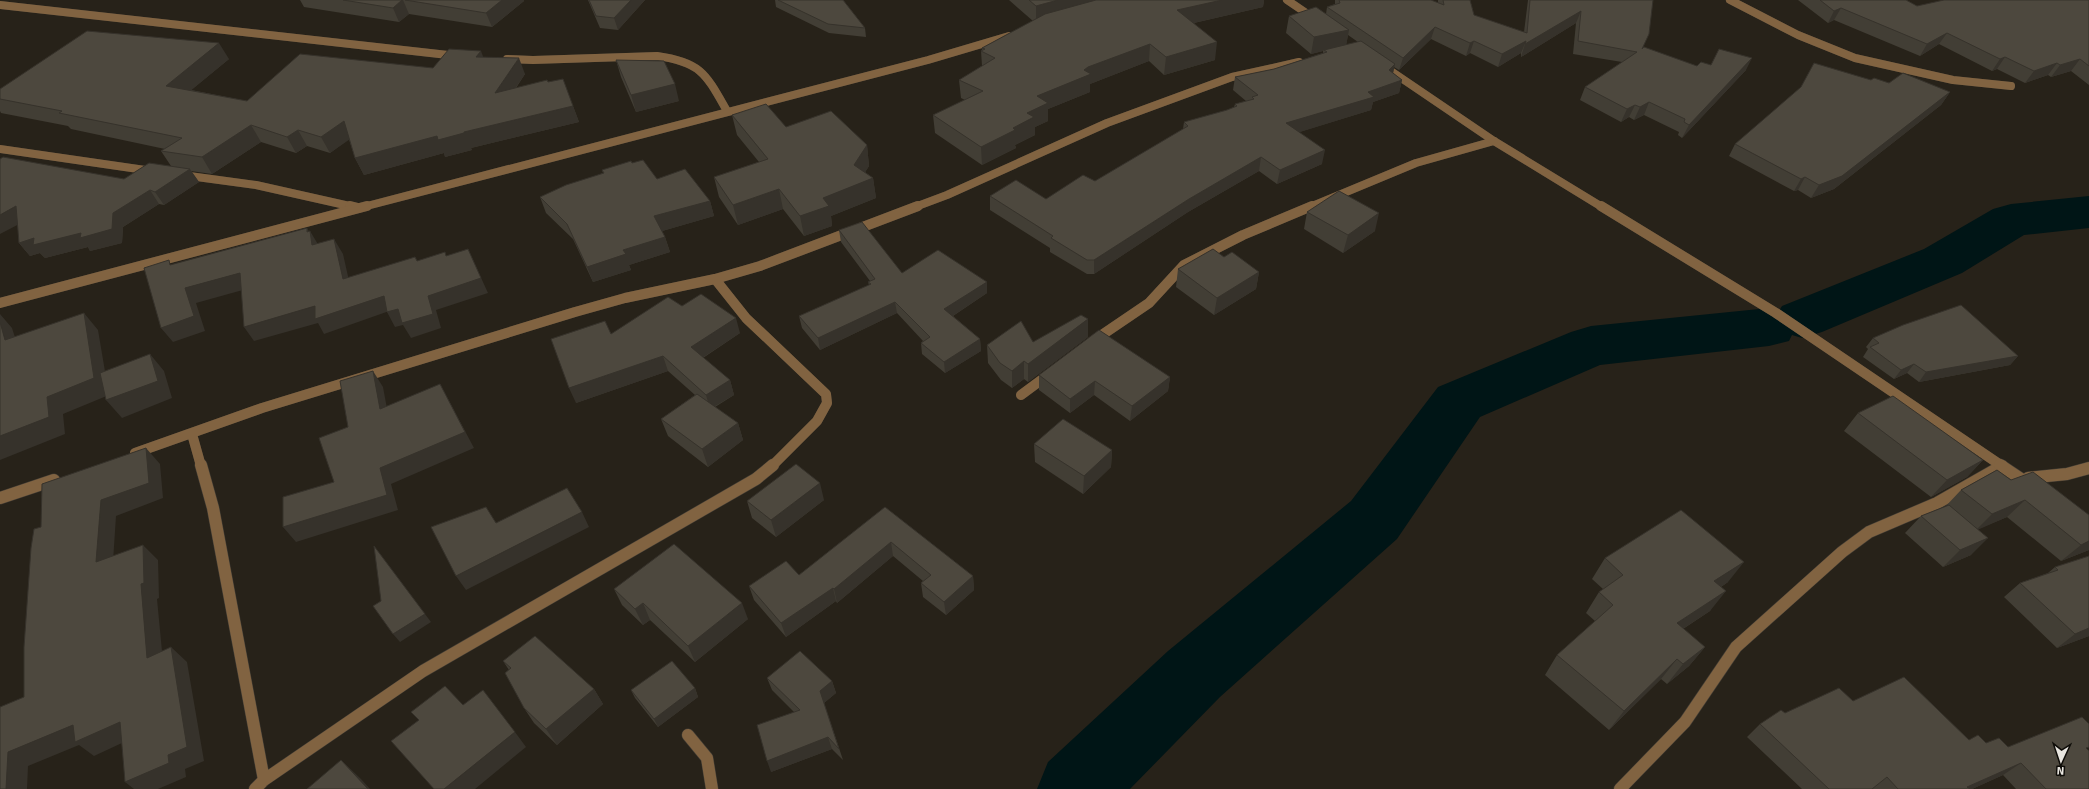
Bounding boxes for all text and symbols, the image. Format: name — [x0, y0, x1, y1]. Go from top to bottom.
north arrow — [2041, 741, 2081, 781]
text: N — [2056, 764, 2065, 777]

